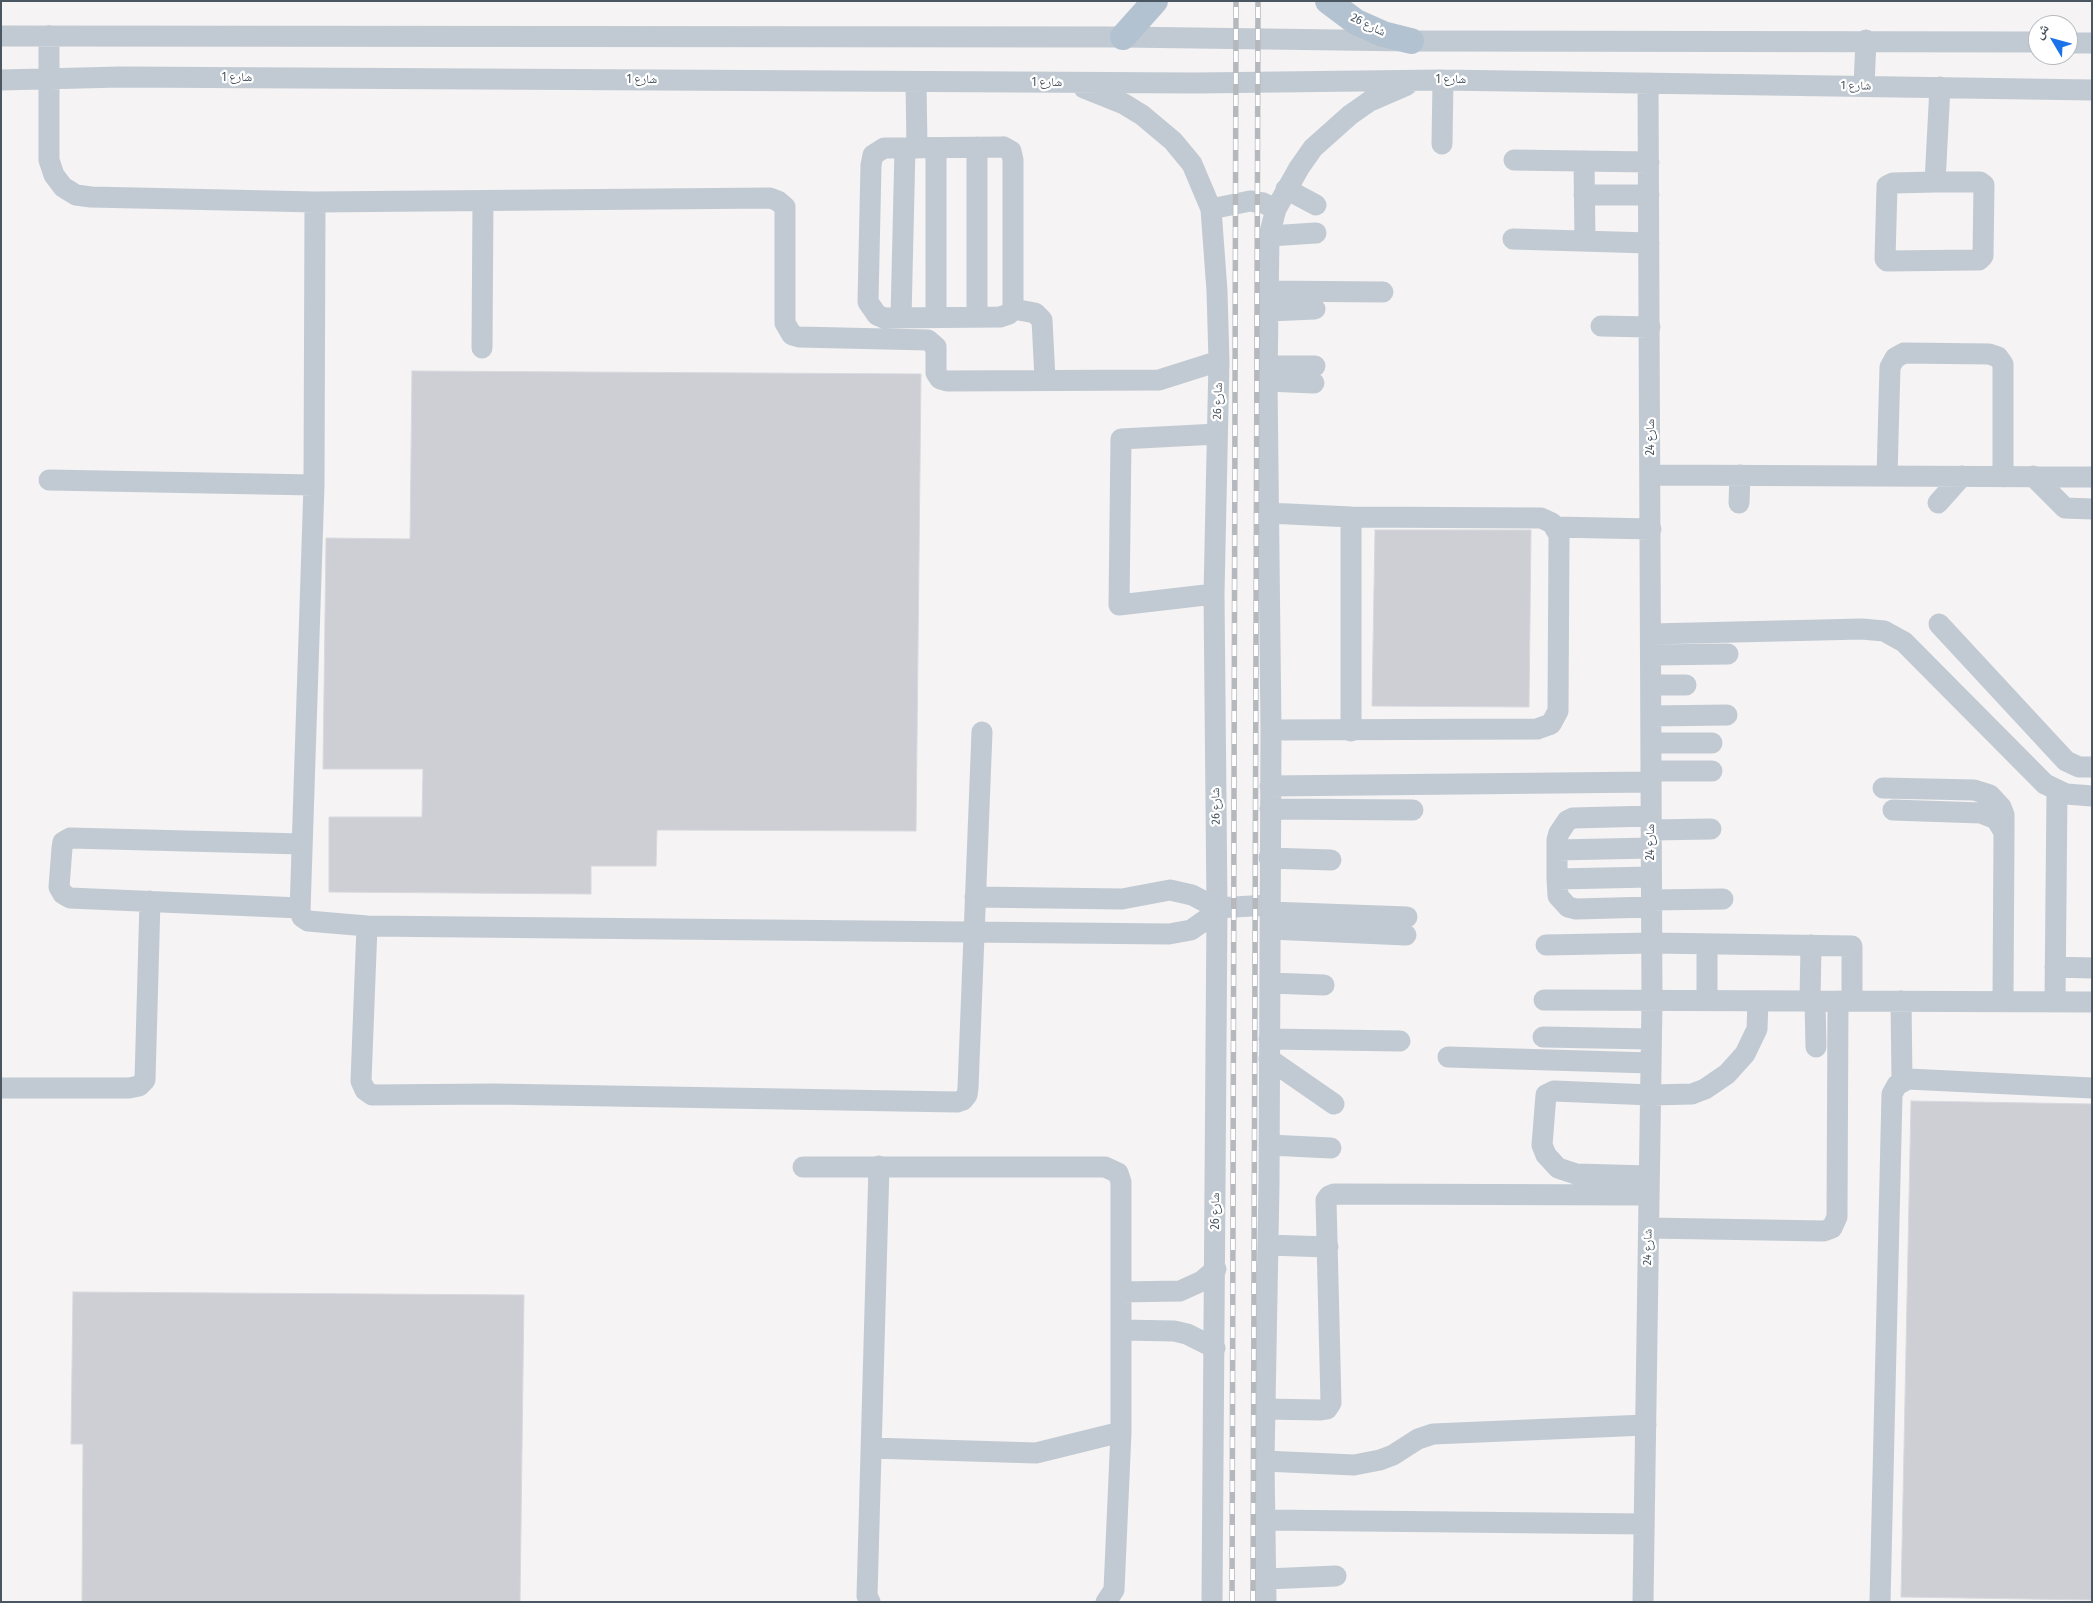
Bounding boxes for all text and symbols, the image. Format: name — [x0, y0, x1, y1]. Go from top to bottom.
street label: شارع 26 — [1348, 10, 1388, 40]
north arrow — [2028, 15, 2078, 65]
text: ش — [2030, 20, 2053, 42]
street label: شارع 1 — [222, 71, 252, 85]
street label: شارع 1 — [627, 73, 657, 87]
street label: شارع 1 — [1436, 73, 1466, 87]
street label: شارع 1 — [1032, 76, 1062, 90]
street label: شارع 1 — [1841, 79, 1871, 93]
street label: شارع 26 — [1210, 382, 1226, 420]
street label: شارع 24 — [1644, 419, 1658, 455]
street label: شارع 26 — [1208, 787, 1224, 825]
street label: شارع 24 — [1644, 824, 1658, 860]
street label: شارع 26 — [1209, 1193, 1223, 1229]
street label: شارع 24 — [1640, 1229, 1656, 1265]

